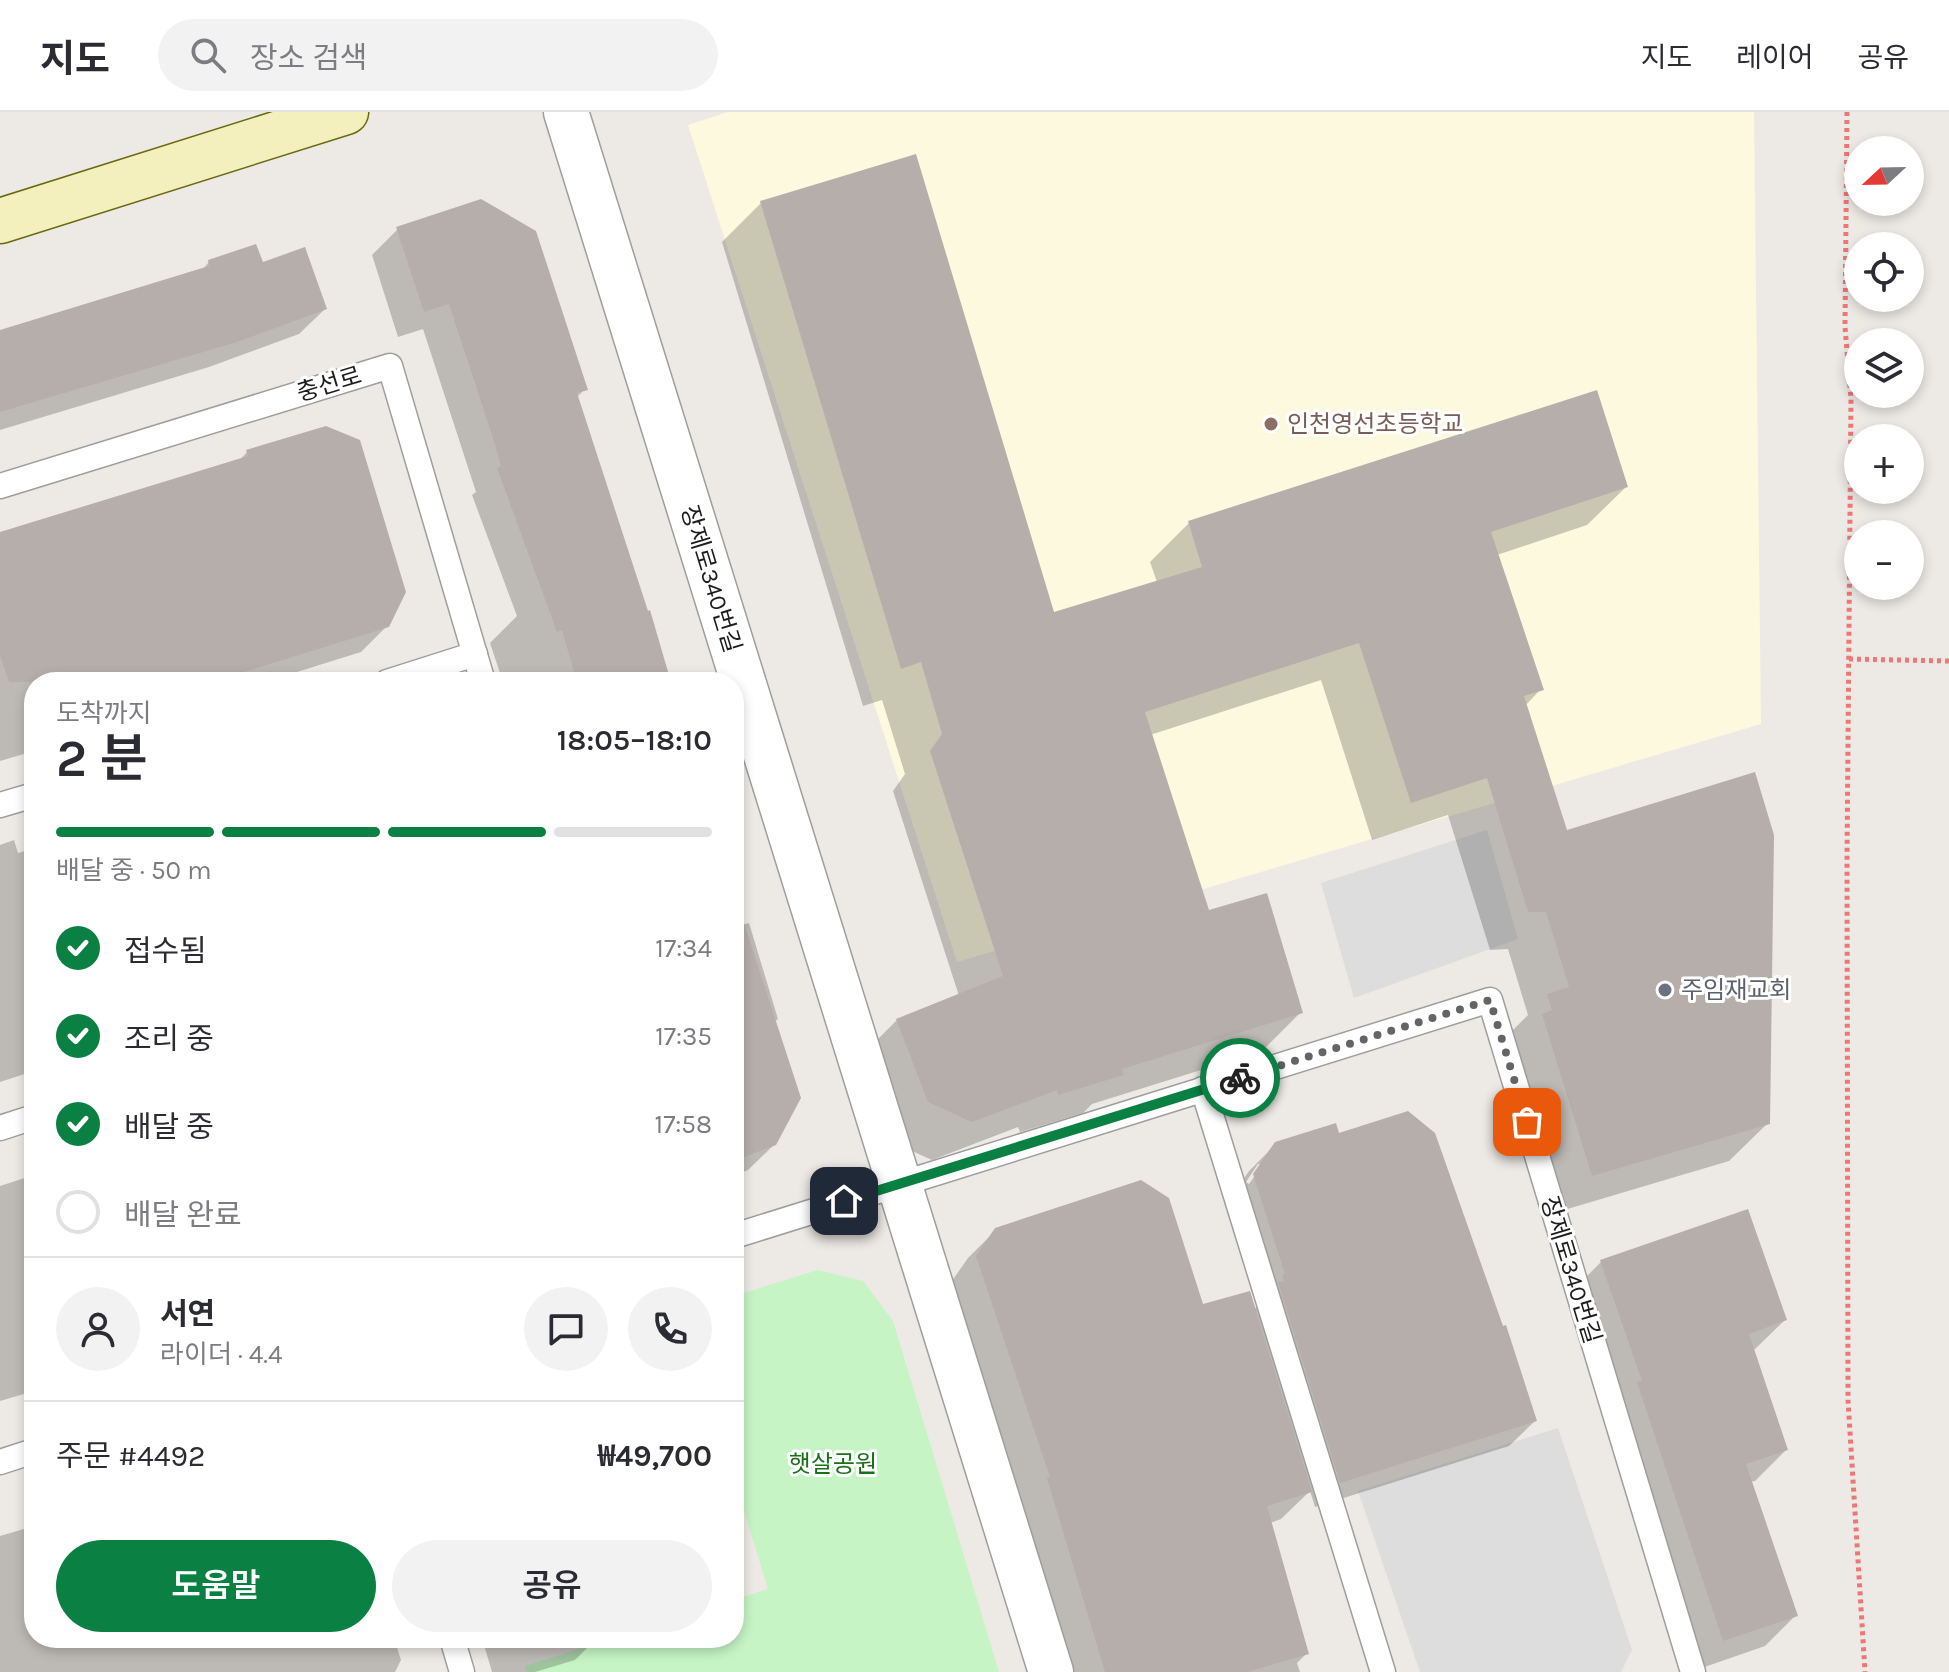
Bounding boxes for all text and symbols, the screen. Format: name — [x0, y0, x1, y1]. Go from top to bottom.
search box — [158, 19, 718, 91]
icon: search — [186, 33, 230, 77]
text: 지도 — [40, 37, 110, 82]
text: 장소 검색 — [250, 40, 367, 76]
text: 지도 — [1641, 41, 1692, 74]
text: 레이어 — [1736, 41, 1813, 74]
text: 공유 — [1857, 41, 1909, 74]
north arrow — [1844, 136, 1924, 216]
map controls — [1844, 136, 1924, 600]
button: locate — [1844, 232, 1924, 312]
button: layers — [1844, 328, 1924, 408]
street label: 충선로 — [293, 361, 365, 407]
place label: 인천영선초등학교 — [1287, 410, 1464, 438]
marker: 인천영선초등학교 — [1262, 415, 1280, 433]
button: + — [1844, 424, 1924, 504]
street label: 장제로340번길 — [675, 502, 747, 656]
button: − — [1844, 520, 1924, 600]
text: 도착까지 — [56, 698, 152, 729]
text: 18:05–18:10 — [557, 722, 712, 758]
text: 2 분 — [56, 728, 148, 789]
text: 배달 중 · 50 m — [56, 855, 212, 886]
icon: check — [56, 926, 100, 970]
text: 접수됨 — [124, 933, 207, 969]
text: 17:34 — [655, 933, 712, 964]
place label: 주임재교회 — [1681, 976, 1791, 1004]
marker: 주임재교회 — [1656, 981, 1674, 999]
icon: check — [56, 1014, 100, 1058]
text: 조리 중 — [124, 1021, 214, 1057]
text: 17:35 — [655, 1021, 712, 1052]
courier — [1200, 1038, 1280, 1118]
icon: bike — [1218, 1056, 1262, 1100]
pin — [1493, 1088, 1561, 1156]
icon: bag — [1505, 1100, 1549, 1144]
icon: check — [56, 1102, 100, 1146]
text: 배달 중 — [124, 1109, 214, 1145]
text: 17:58 — [655, 1109, 712, 1140]
pin — [810, 1167, 878, 1235]
icon: home — [822, 1179, 866, 1223]
street label: 장제로340번길 — [1535, 1193, 1607, 1347]
text: 배달 완료 — [124, 1197, 242, 1233]
button: person — [56, 1287, 140, 1371]
button: chat — [524, 1287, 608, 1371]
button: phone — [628, 1287, 712, 1371]
text: 서연 — [160, 1296, 215, 1332]
text: 라이더 · 4.4 — [160, 1339, 282, 1370]
text: 주문 #4492 — [56, 1438, 205, 1474]
text: ₩49,700 — [598, 1438, 712, 1474]
park label: 햇살공원 — [789, 1450, 877, 1478]
button: 도움말 — [56, 1540, 376, 1632]
button: 공유 — [392, 1540, 712, 1632]

